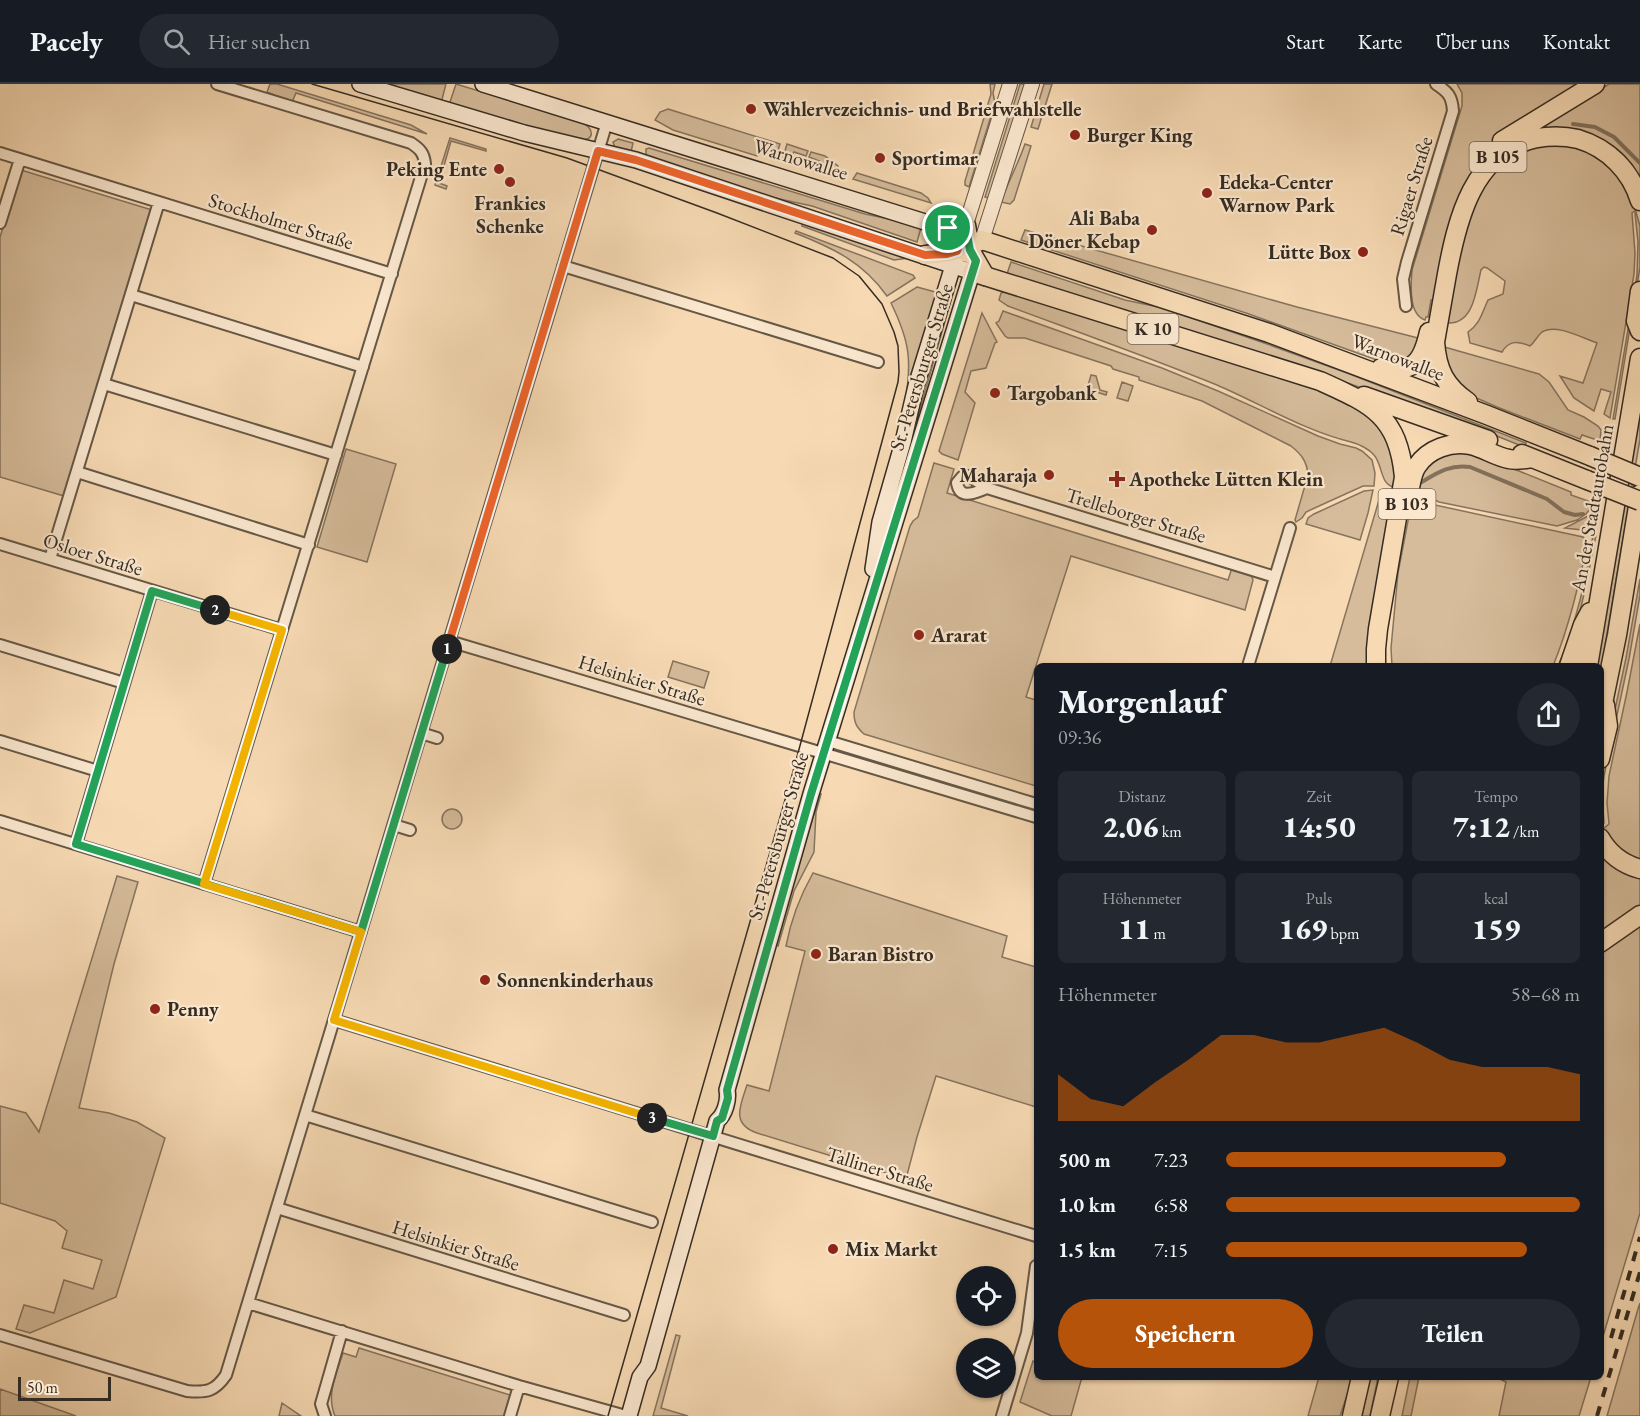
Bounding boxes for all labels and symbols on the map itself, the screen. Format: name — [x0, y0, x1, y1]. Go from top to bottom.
place label: Wählervezeichnis- und Briefwahlstelle — [763, 96, 1082, 122]
marker: Wählervezeichnis- und Briefwahlstelle — [744, 102, 758, 116]
place label: Burger King — [1087, 122, 1193, 148]
marker: Burger King — [1068, 128, 1082, 142]
street label: Warnowallee — [751, 132, 852, 186]
street label: Rigaer Straße — [1384, 133, 1438, 239]
road number: B 105 — [1470, 142, 1526, 172]
place label: Sportimar — [892, 145, 979, 171]
marker: Sportimar — [873, 151, 887, 165]
place label: Peking Ente — [386, 156, 487, 182]
marker: Peking Ente — [492, 162, 506, 176]
place label: Edeka-Center Warnow Park — [1219, 169, 1336, 218]
marker: Frankies Schenke — [503, 175, 517, 189]
marker: Edeka-Center Warnow Park — [1200, 186, 1214, 200]
street label: Stockholmer Straße — [206, 187, 357, 255]
place label: Frankies Schenke — [474, 190, 546, 239]
pin — [922, 202, 973, 253]
place label: Ali Baba Döner Kebap — [1028, 205, 1140, 254]
marker: Ali Baba Döner Kebap — [1145, 223, 1159, 237]
place label: Lütte Box — [1268, 239, 1351, 265]
marker: Lütte Box — [1356, 245, 1370, 259]
street label: St.-Petersburger Straße — [883, 280, 959, 454]
road number: K 10 — [1128, 314, 1178, 344]
street label: Warnowallee — [1348, 327, 1448, 387]
place label: Targobank — [1007, 380, 1098, 406]
marker: Targobank — [988, 386, 1002, 400]
street label: An der Stadtautobahn — [1564, 421, 1620, 595]
place label: Maharaja — [959, 462, 1037, 488]
place label: Apotheke Lütten Klein — [1128, 466, 1323, 492]
marker: Maharaja — [1042, 468, 1056, 482]
marker: Apotheke Lütten Klein — [1110, 472, 1124, 486]
street label: Trelleborger Straße — [1063, 481, 1210, 549]
road number: B 103 — [1378, 489, 1436, 519]
street label: Osloer Straße — [40, 527, 146, 582]
pin: 2 — [200, 595, 230, 625]
place label: Ararat — [930, 622, 987, 648]
marker: Ararat — [912, 628, 926, 642]
pin: 1 — [432, 634, 462, 664]
street label: Helsinkier Straße — [575, 648, 709, 712]
street label: St.-Petersburger Straße — [742, 749, 814, 923]
place label: Baran Bistro — [828, 941, 934, 967]
marker: Baran Bistro — [809, 947, 823, 961]
place label: Sonnenkinderhaus — [497, 967, 653, 993]
marker: Sonnenkinderhaus — [478, 973, 492, 987]
place label: Penny — [167, 996, 219, 1022]
marker: Penny — [148, 1002, 162, 1016]
pin: 3 — [637, 1103, 667, 1133]
street label: Talliner Straße — [823, 1140, 937, 1198]
street label: Helsinkier Straße — [389, 1213, 523, 1277]
place label: Mix Markt — [845, 1236, 938, 1262]
marker: Mix Markt — [826, 1242, 840, 1256]
scale bar — [18, 1374, 111, 1402]

